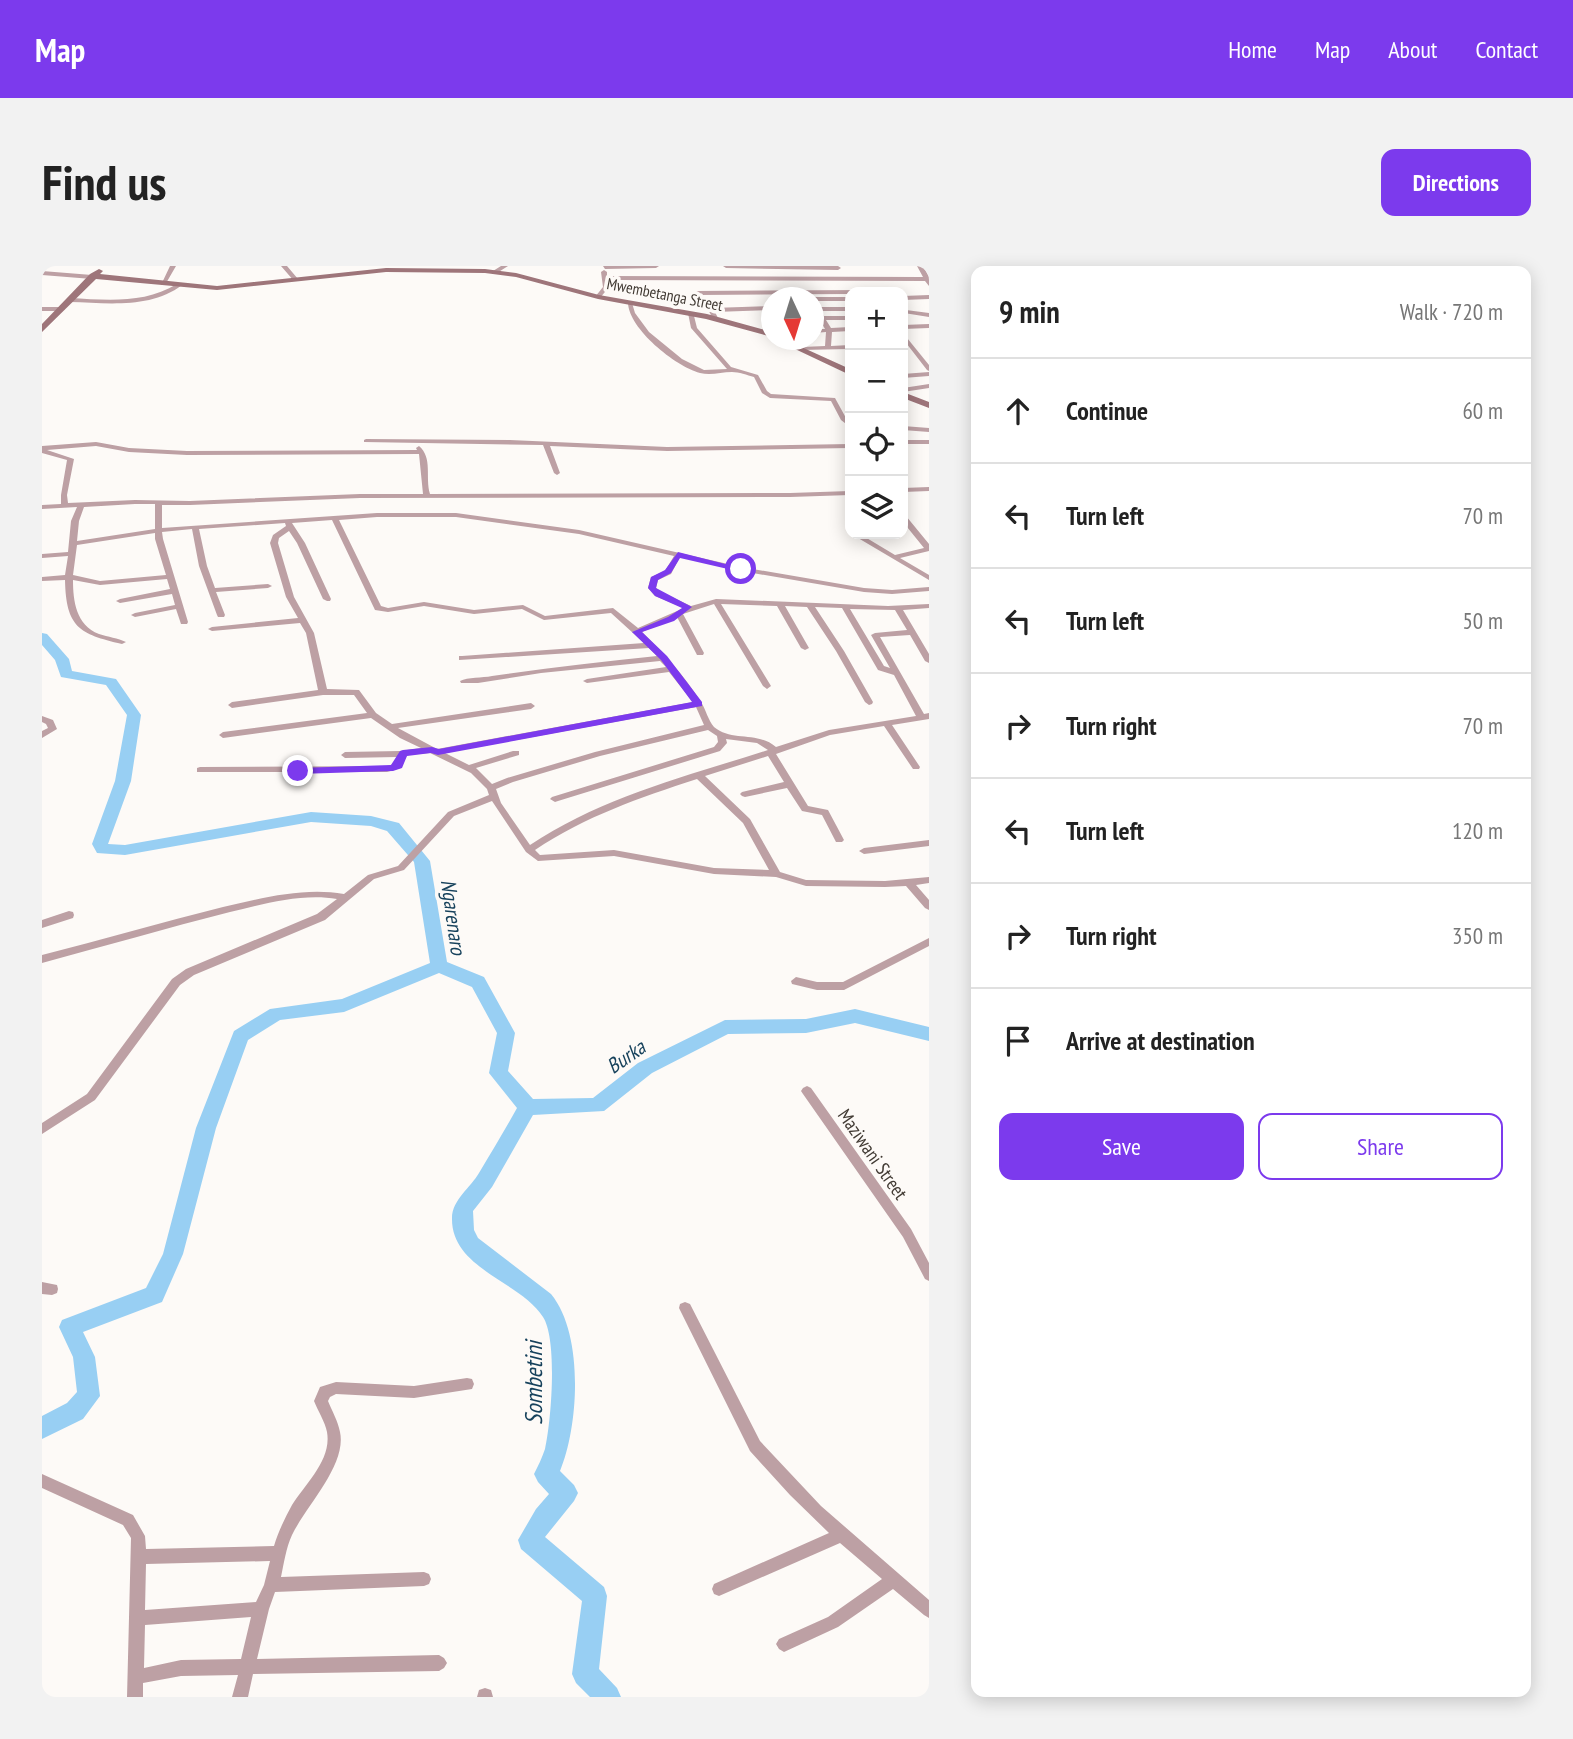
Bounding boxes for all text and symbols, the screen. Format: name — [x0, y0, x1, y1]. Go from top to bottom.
text: Map — [35, 28, 85, 71]
text: Home — [1228, 34, 1277, 65]
text: Map — [1315, 34, 1350, 65]
text: About — [1388, 34, 1437, 65]
text: Contact — [1475, 34, 1538, 65]
button: Directions — [1381, 149, 1531, 216]
text: Find us — [42, 150, 166, 214]
street label: Mwembetanga Street — [605, 273, 725, 315]
north arrow — [761, 287, 824, 350]
map controls — [845, 287, 908, 539]
button: + — [845, 287, 908, 350]
text: 9 min — [999, 292, 1060, 331]
text: Walk · 720 m — [1400, 297, 1503, 326]
button: − — [845, 350, 908, 413]
icon: ahead — [999, 392, 1037, 430]
text: Continue — [1066, 394, 1148, 427]
text: 60 m — [1462, 396, 1503, 425]
button: locate — [845, 413, 908, 476]
button: layers — [845, 476, 908, 539]
icon: left — [999, 497, 1037, 535]
text: Turn left — [1066, 499, 1144, 532]
text: 70 m — [1462, 501, 1503, 530]
route start — [725, 553, 756, 584]
icon: left — [999, 602, 1037, 640]
text: Turn left — [1066, 604, 1144, 637]
text: 50 m — [1462, 606, 1503, 635]
icon: right — [999, 707, 1037, 745]
text: Turn right — [1066, 709, 1157, 742]
text: 70 m — [1462, 711, 1503, 740]
route end — [282, 755, 313, 786]
icon: left — [999, 812, 1037, 850]
text: Turn left — [1066, 814, 1144, 847]
text: 120 m — [1452, 816, 1503, 845]
water label: Ngarenaro — [435, 878, 472, 958]
icon: right — [999, 917, 1037, 955]
text: Turn right — [1066, 919, 1157, 952]
text: 350 m — [1452, 921, 1503, 950]
icon: arrive — [999, 1022, 1037, 1060]
text: Arrive at destination — [1066, 1024, 1255, 1057]
water label: Burka — [601, 1033, 652, 1079]
street label: Maziwani Street — [833, 1104, 913, 1205]
button: Save — [999, 1113, 1244, 1180]
button: Share — [1258, 1113, 1503, 1180]
water label: Sombetini — [518, 1338, 549, 1425]

